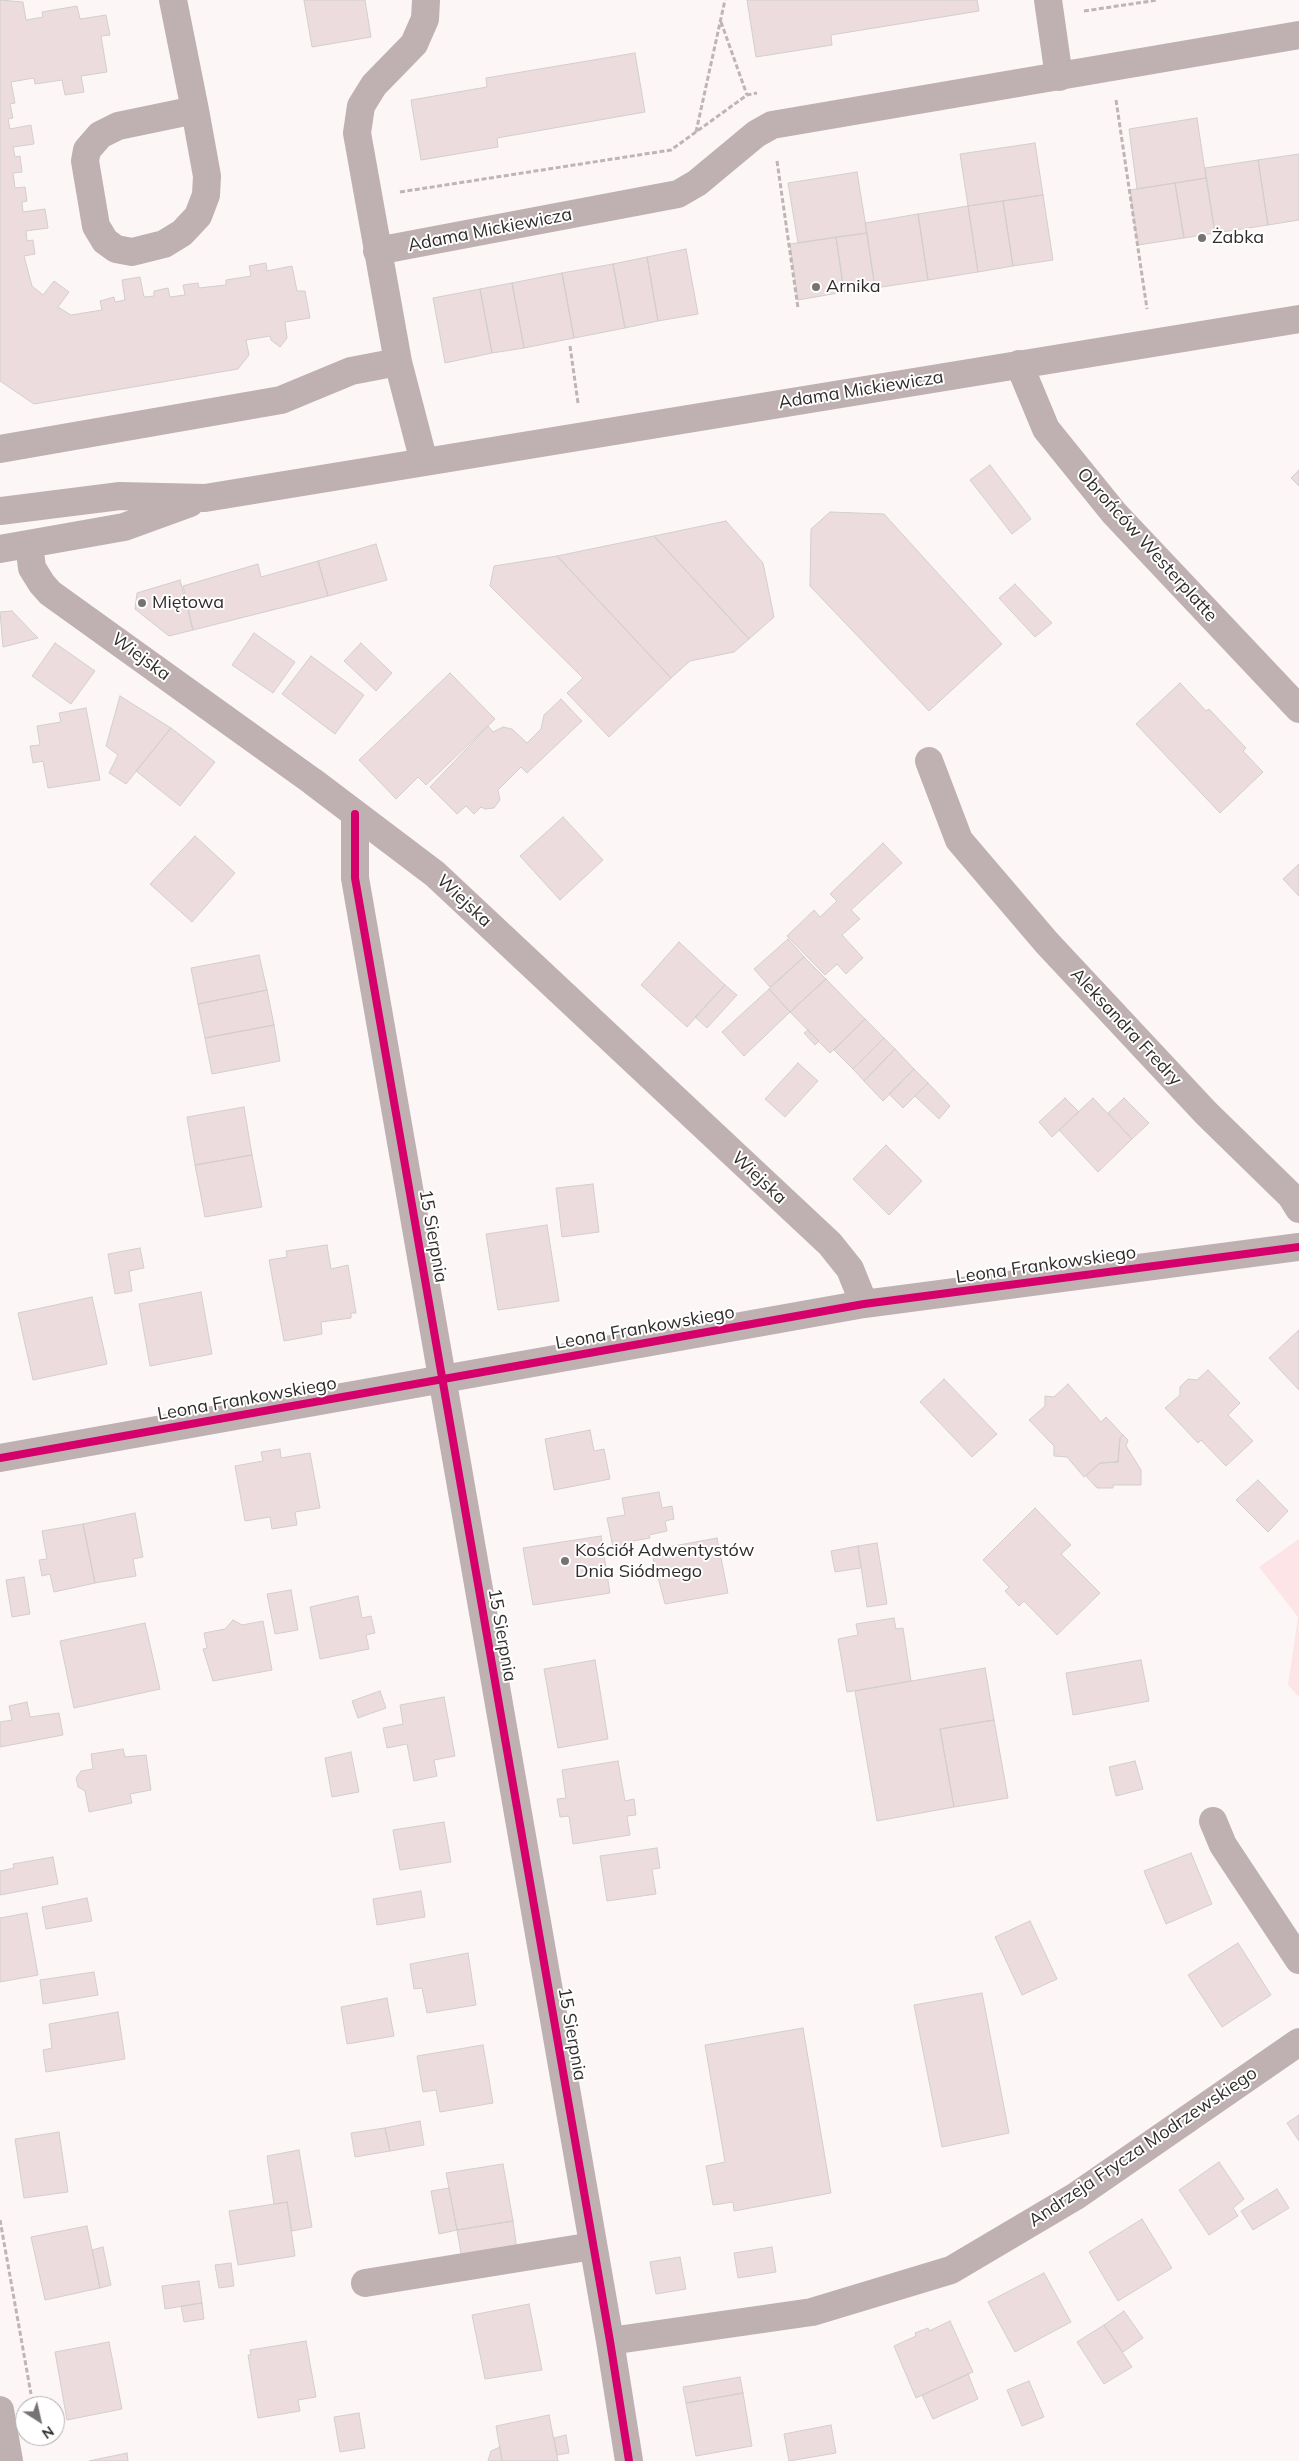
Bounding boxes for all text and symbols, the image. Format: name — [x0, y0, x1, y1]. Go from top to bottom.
street label: Adama Mickiewicza — [406, 203, 574, 257]
place label: Żabka — [1212, 227, 1264, 249]
marker: Żabka — [1196, 232, 1208, 244]
place label: Arnika — [826, 276, 881, 298]
marker: Arnika — [810, 281, 822, 293]
street label: Adama Mickiewicza — [777, 366, 945, 414]
street label: Obrońców Westerplatte — [1072, 464, 1222, 626]
place label: Miętowa — [152, 592, 224, 614]
marker: Miętowa — [136, 597, 148, 609]
street label: Wiejska — [107, 628, 175, 686]
street label: Wiejska — [432, 870, 496, 932]
street label: Aleksandra Fredry — [1066, 964, 1186, 1090]
street label: Wiejska — [727, 1147, 791, 1209]
street label: 15 Sierpnia — [414, 1188, 452, 1284]
street label: Leona Frankowskiego — [955, 1242, 1137, 1288]
street label: Leona Frankowskiego — [554, 1302, 736, 1354]
street label: Leona Frankowskiego — [156, 1373, 338, 1425]
place label: Kościół Adwentystów Dnia Siódmego — [575, 1540, 754, 1582]
marker: Kościół Adwentystów Dnia Siódmego — [559, 1555, 571, 1567]
street label: 15 Sierpnia — [483, 1587, 521, 1683]
street label: 15 Sierpnia — [553, 1986, 591, 2082]
street label: Andrzeja Frycza Modrzewskiego — [1025, 2062, 1261, 2232]
north arrow — [15, 2396, 65, 2446]
text: N — [39, 2422, 58, 2443]

